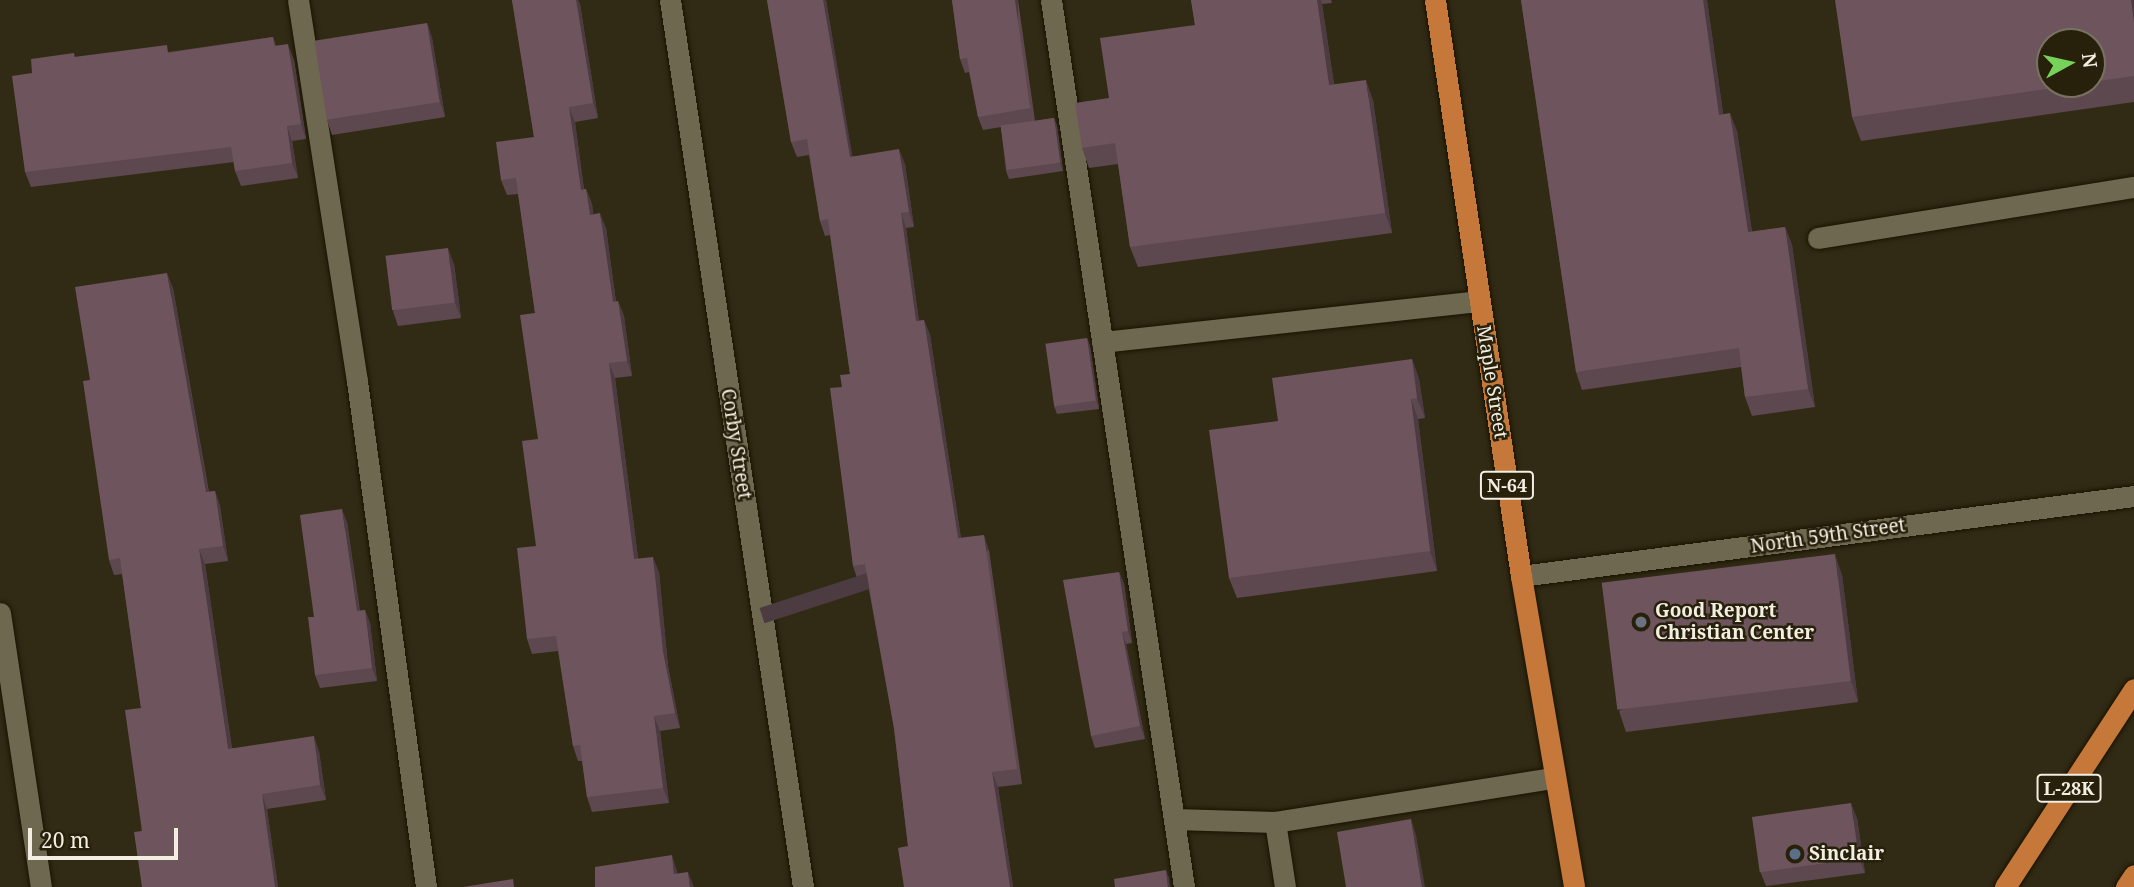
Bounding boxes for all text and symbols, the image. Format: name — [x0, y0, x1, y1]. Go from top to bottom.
north arrow — [2036, 28, 2106, 98]
text: N — [2076, 51, 2104, 70]
street label: Maple Street — [1472, 324, 1512, 440]
street label: Corby Street — [716, 387, 756, 501]
road number: N-64 — [1479, 471, 1535, 500]
street label: North 59th Street — [1749, 514, 1907, 558]
place label: Good Report Christian Center — [1655, 600, 1814, 644]
marker: Good Report Christian Center — [1633, 614, 1649, 630]
road number: L-28K — [2036, 774, 2102, 802]
scale bar — [32, 814, 182, 858]
text: 20 m — [41, 826, 90, 854]
place label: Sinclair — [1809, 843, 1884, 865]
marker: Sinclair — [1787, 846, 1803, 862]

